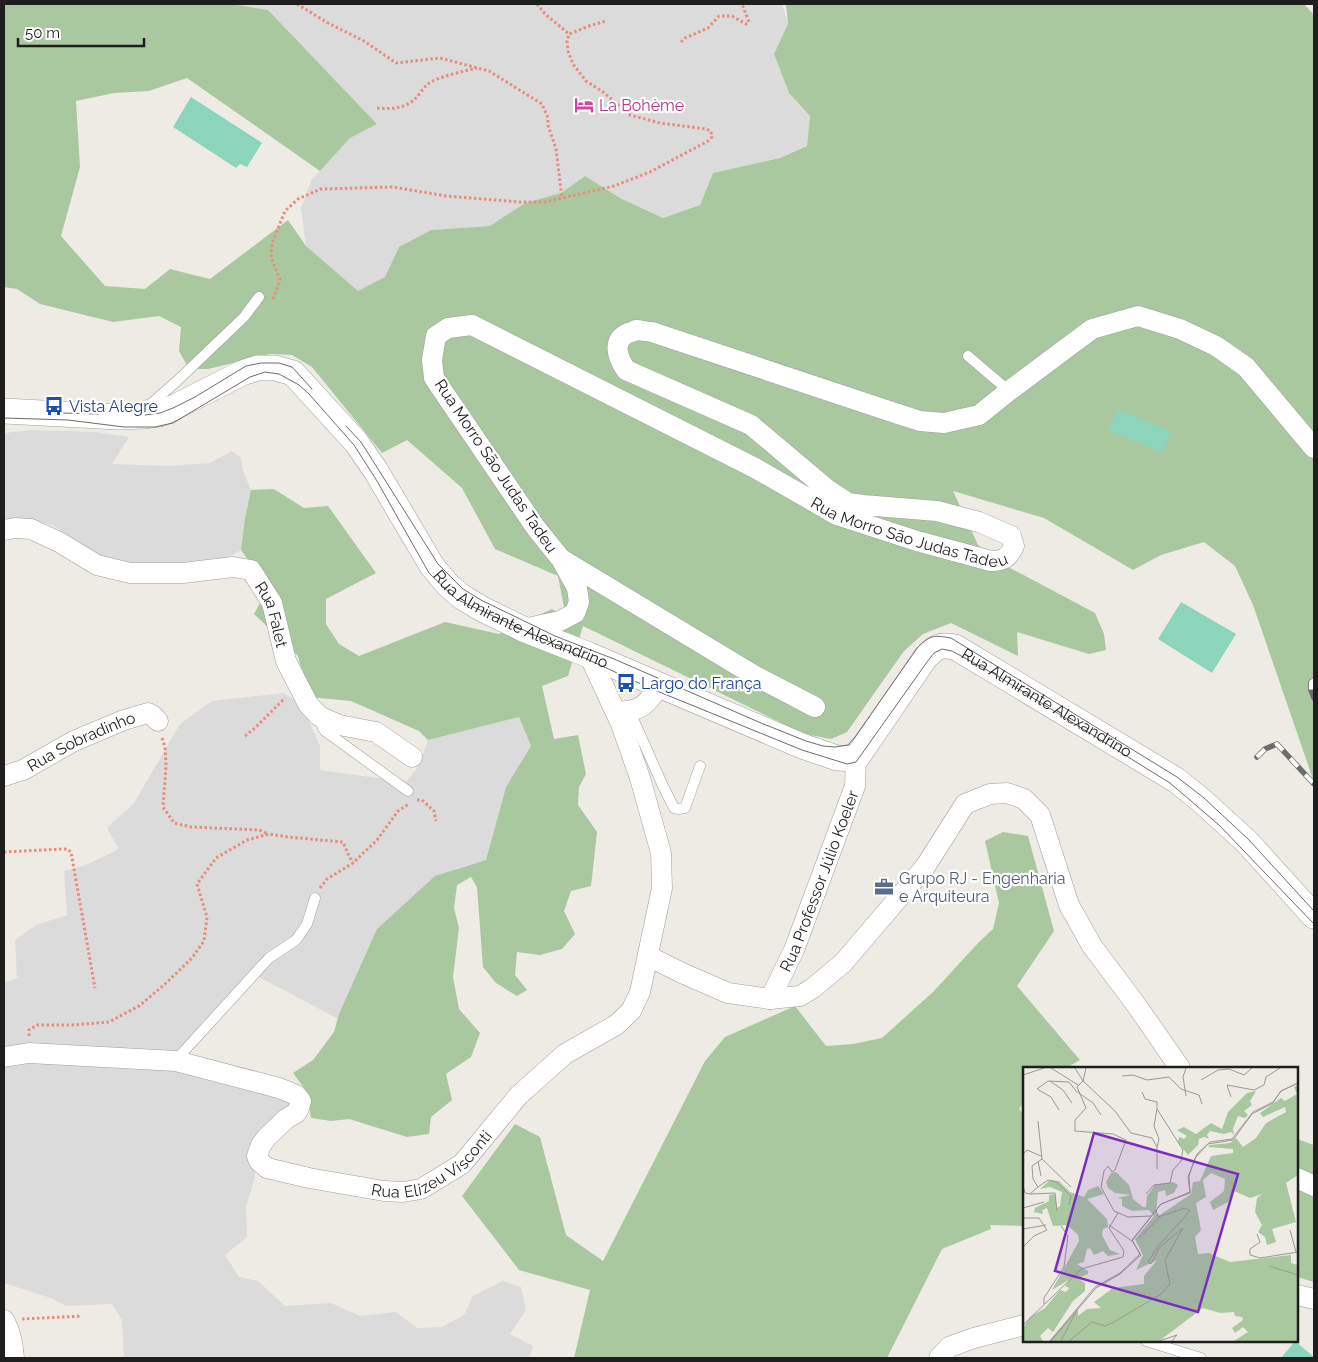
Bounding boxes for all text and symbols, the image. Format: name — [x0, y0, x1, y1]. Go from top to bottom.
scale bar — [18, 15, 144, 47]
text: 50 m — [25, 24, 60, 42]
hotel icon: La Bohème — [573, 94, 595, 116]
place label: La Bohème — [599, 96, 684, 115]
street label: Rua Morro São Judas Tadeu — [431, 376, 561, 556]
bus stop icon: Vista Alegre — [43, 395, 65, 417]
place label: Vista Alegre — [69, 397, 158, 416]
street label: Rua Morro São Judas Tadeu — [808, 493, 1010, 571]
street label: Rua Almirante Alexandrino — [430, 566, 611, 672]
street label: Rua Falet — [251, 578, 292, 650]
street label: Rua Almirante Alexandrino — [958, 644, 1136, 761]
bus stop icon: Largo do França — [615, 672, 637, 694]
place label: Largo do França — [641, 674, 761, 693]
street label: Rua Sobradinho — [24, 708, 137, 775]
street label: Rua Professor Júlio Koeler — [775, 787, 862, 975]
place label: Grupo RJ - Engenharia e Arquiteura — [899, 869, 1066, 906]
office icon: Grupo RJ - Engenharia e Arquiteura — [873, 876, 895, 898]
inset map — [1023, 1067, 1298, 1342]
street label: Rua Elizeu Visconti — [370, 1126, 495, 1202]

